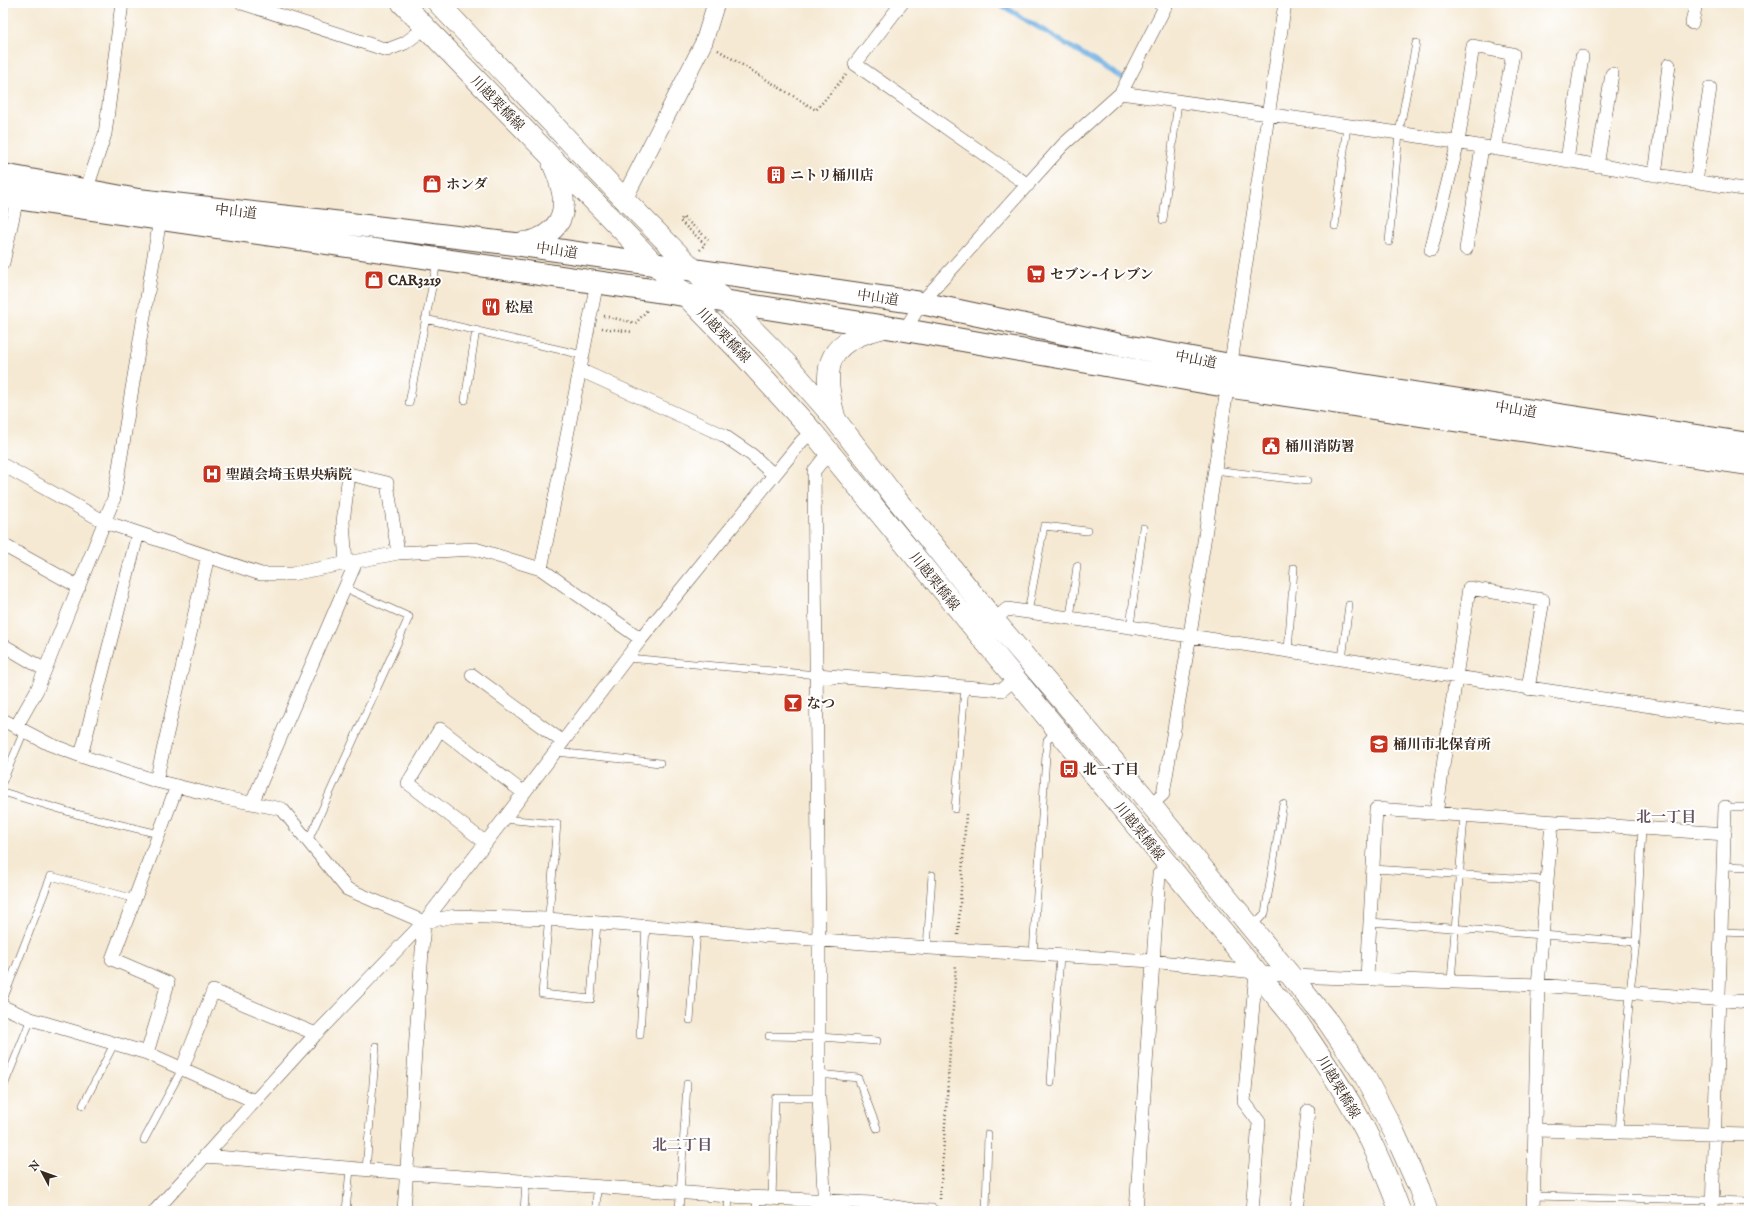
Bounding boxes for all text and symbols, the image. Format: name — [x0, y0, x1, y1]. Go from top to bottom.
street label: 川越栗橋線 — [466, 72, 528, 135]
building icon: ニトリ桶川店 — [765, 164, 787, 186]
place label: ニトリ桶川店 — [790, 167, 874, 185]
shop icon: ホンダ — [421, 173, 443, 195]
place label: ホンダ — [446, 176, 487, 194]
street label: 中山道 — [214, 201, 258, 223]
street label: 中山道 — [535, 239, 579, 263]
supermarket icon: セブン-イレブン — [1025, 263, 1047, 285]
place label: セブン-イレブン — [1050, 266, 1153, 284]
shop icon: CAR3219 — [363, 269, 385, 291]
place label: CAR3219 — [388, 272, 441, 290]
street label: 中山道 — [856, 286, 900, 310]
restaurant icon: 松屋 — [480, 296, 502, 318]
place label: 松屋 — [505, 299, 533, 317]
street label: 川越栗橋線 — [692, 304, 754, 367]
street label: 中山道 — [1173, 347, 1218, 373]
street label: 中山道 — [1494, 398, 1538, 422]
public building icon: 桶川消防署 — [1260, 435, 1282, 457]
place label: 桶川消防署 — [1285, 438, 1355, 456]
hospital icon: 聖蹟会埼玉県央病院 — [201, 463, 223, 485]
place label: 聖蹟会埼玉県央病院 — [226, 466, 352, 484]
street label: 川越栗橋線 — [905, 549, 963, 614]
bar icon: なつ — [782, 692, 804, 714]
place label: なつ — [807, 695, 835, 713]
school or university icon: 桶川市北保育所 — [1368, 733, 1390, 755]
place label: 桶川市北保育所 — [1393, 736, 1491, 754]
bus stop icon: 北一丁目 — [1058, 758, 1080, 780]
place label: 北一丁目 — [1083, 761, 1139, 779]
street label: 川越栗橋線 — [1110, 799, 1168, 864]
district label: 北一丁目 — [1636, 808, 1696, 827]
street label: 川越栗橋線 — [1312, 1053, 1364, 1122]
district label: 北二丁目 — [652, 1136, 712, 1155]
north arrow — [22, 1152, 62, 1192]
text: N — [26, 1158, 44, 1175]

